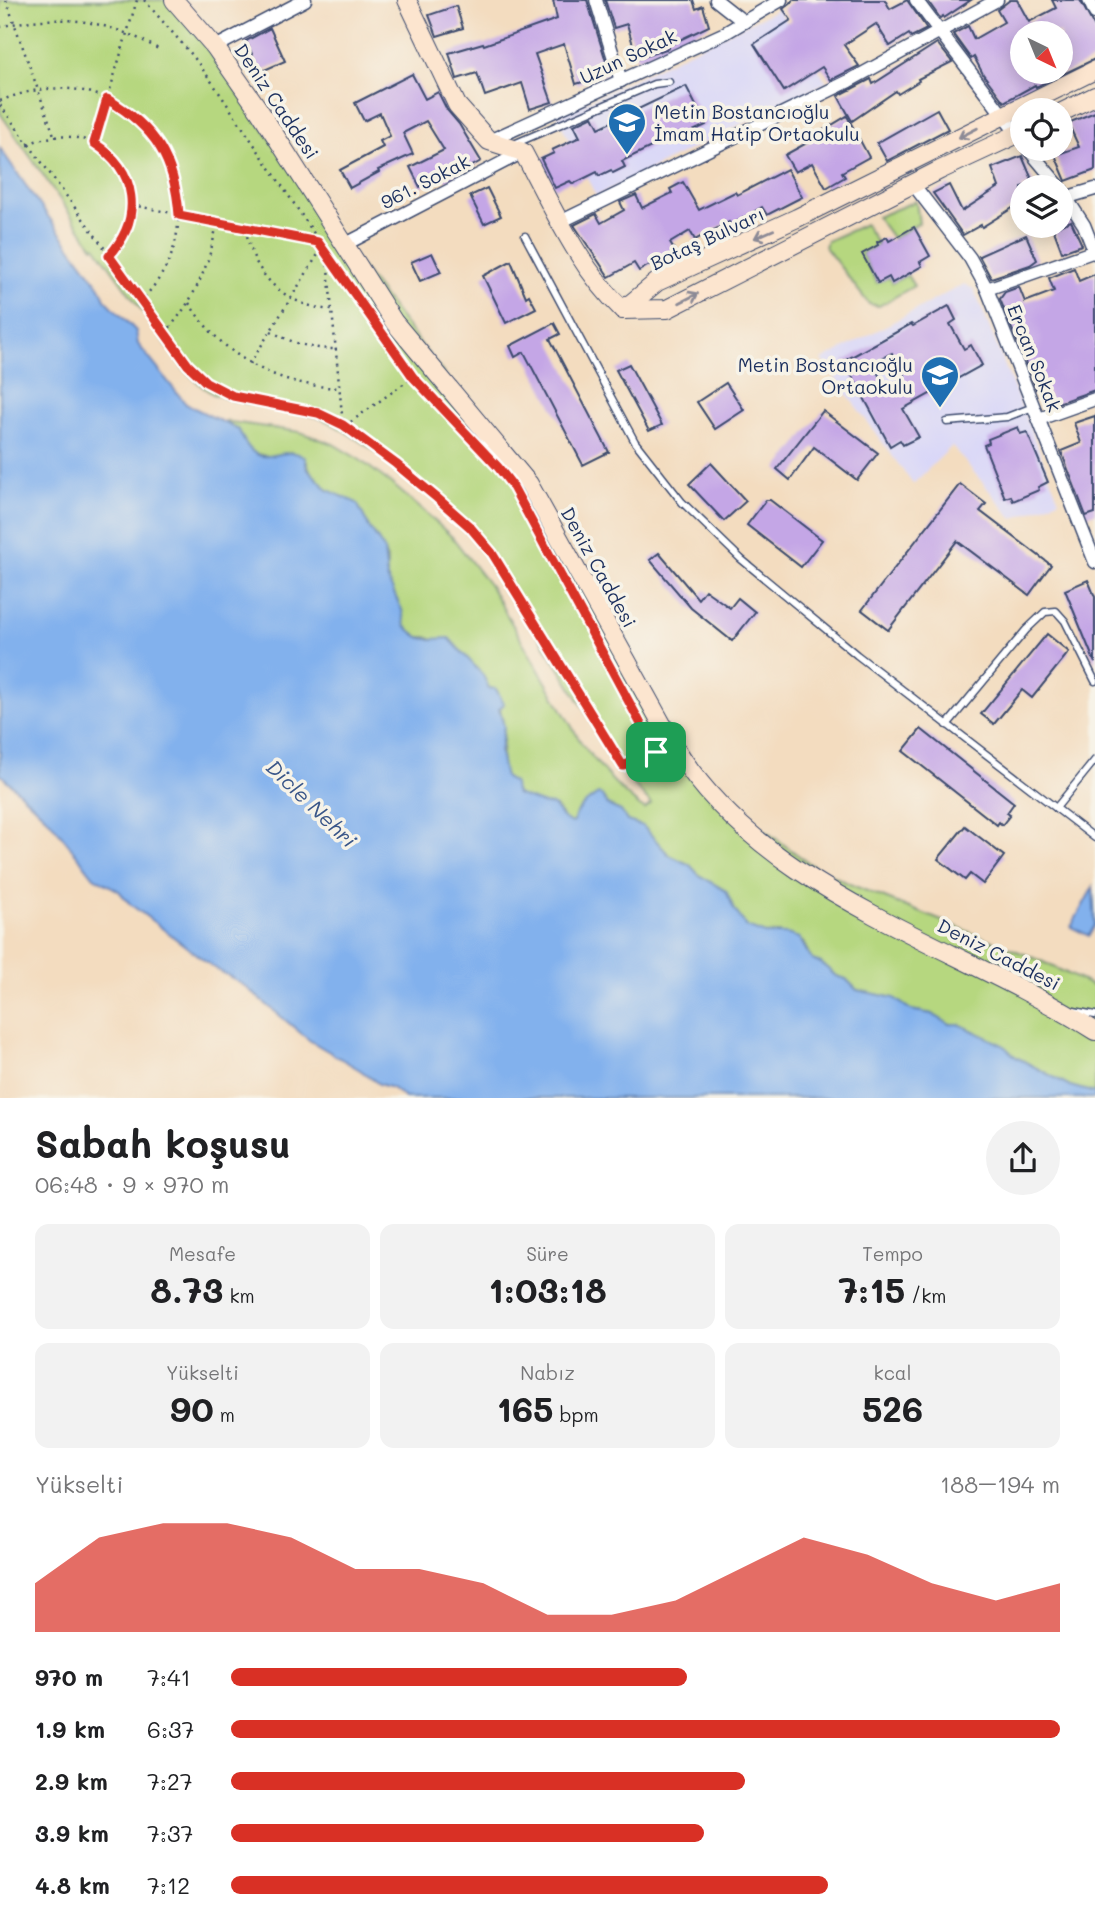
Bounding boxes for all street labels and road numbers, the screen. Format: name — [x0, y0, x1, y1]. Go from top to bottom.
street label: Uzun Sokak — [575, 23, 681, 89]
street label: Deniz Caddesi — [229, 38, 325, 164]
street label: 961. Sokak — [376, 148, 474, 214]
street label: Botaş Bulvarı — [646, 201, 768, 275]
street label: Ercan Sokak — [1002, 300, 1068, 416]
street label: Deniz Caddesi — [556, 502, 642, 632]
street label: Deniz Caddesi — [934, 912, 1064, 996]

